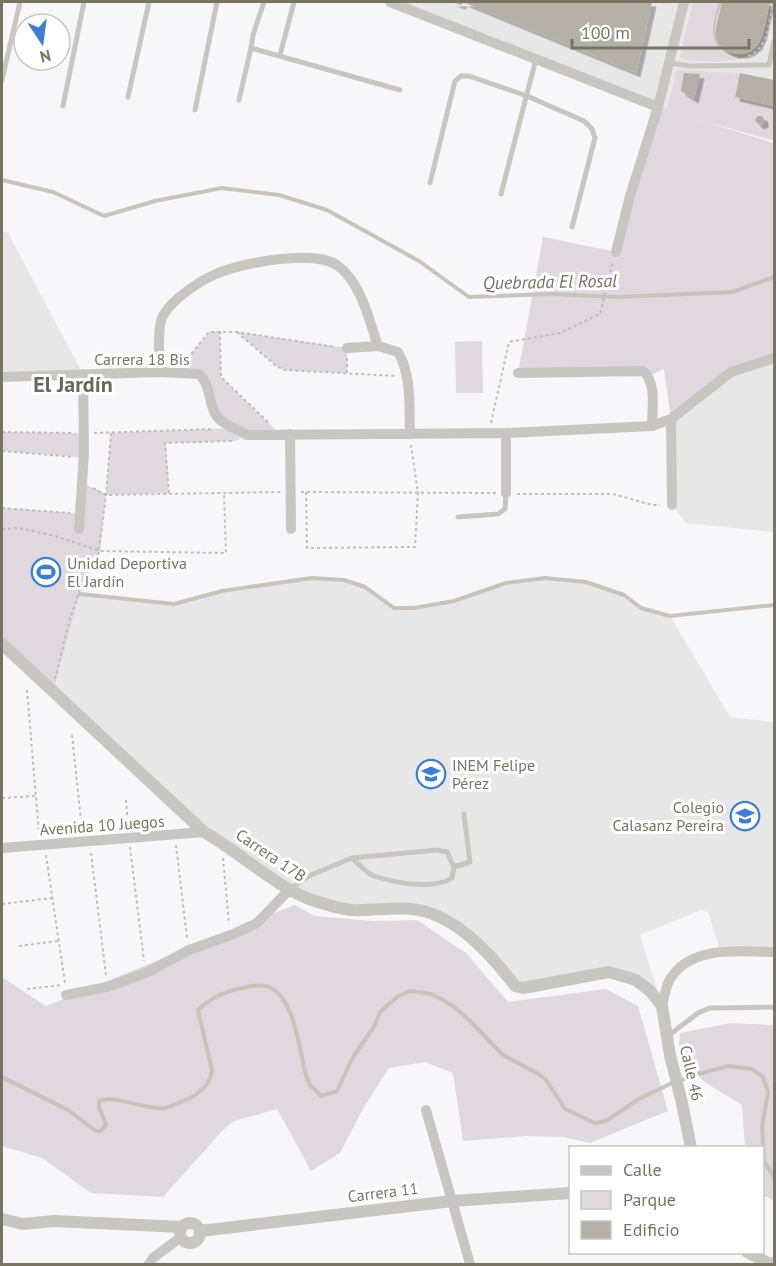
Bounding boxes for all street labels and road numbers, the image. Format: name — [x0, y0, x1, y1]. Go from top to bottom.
street label: Carrera 18 Bis — [94, 349, 190, 369]
street label: Avenida 10 Juegos — [39, 811, 165, 839]
street label: Carrera 17B — [232, 824, 310, 886]
street label: Calle 46 — [676, 1043, 708, 1103]
street label: Carrera 11 — [347, 1178, 419, 1206]

